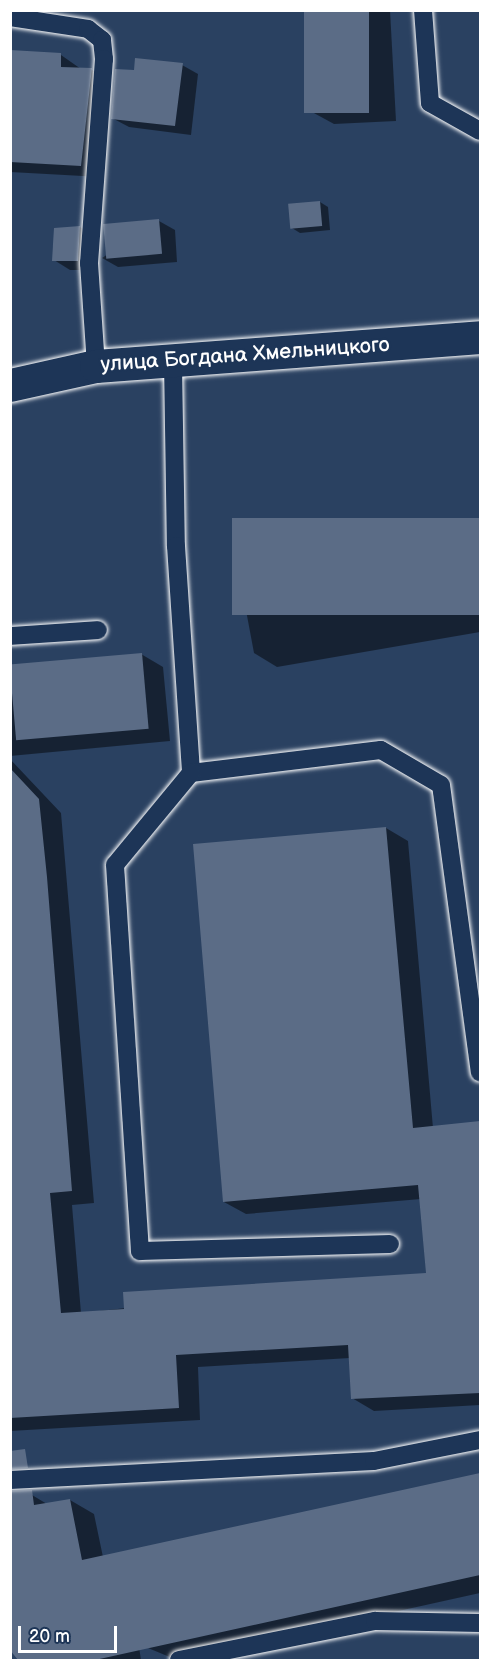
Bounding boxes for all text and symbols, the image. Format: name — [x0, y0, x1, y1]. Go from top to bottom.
street label: улица Богдана Хмельницкого — [100, 332, 390, 378]
scale bar — [21, 1614, 120, 1652]
text: 20 m — [29, 1626, 70, 1647]

